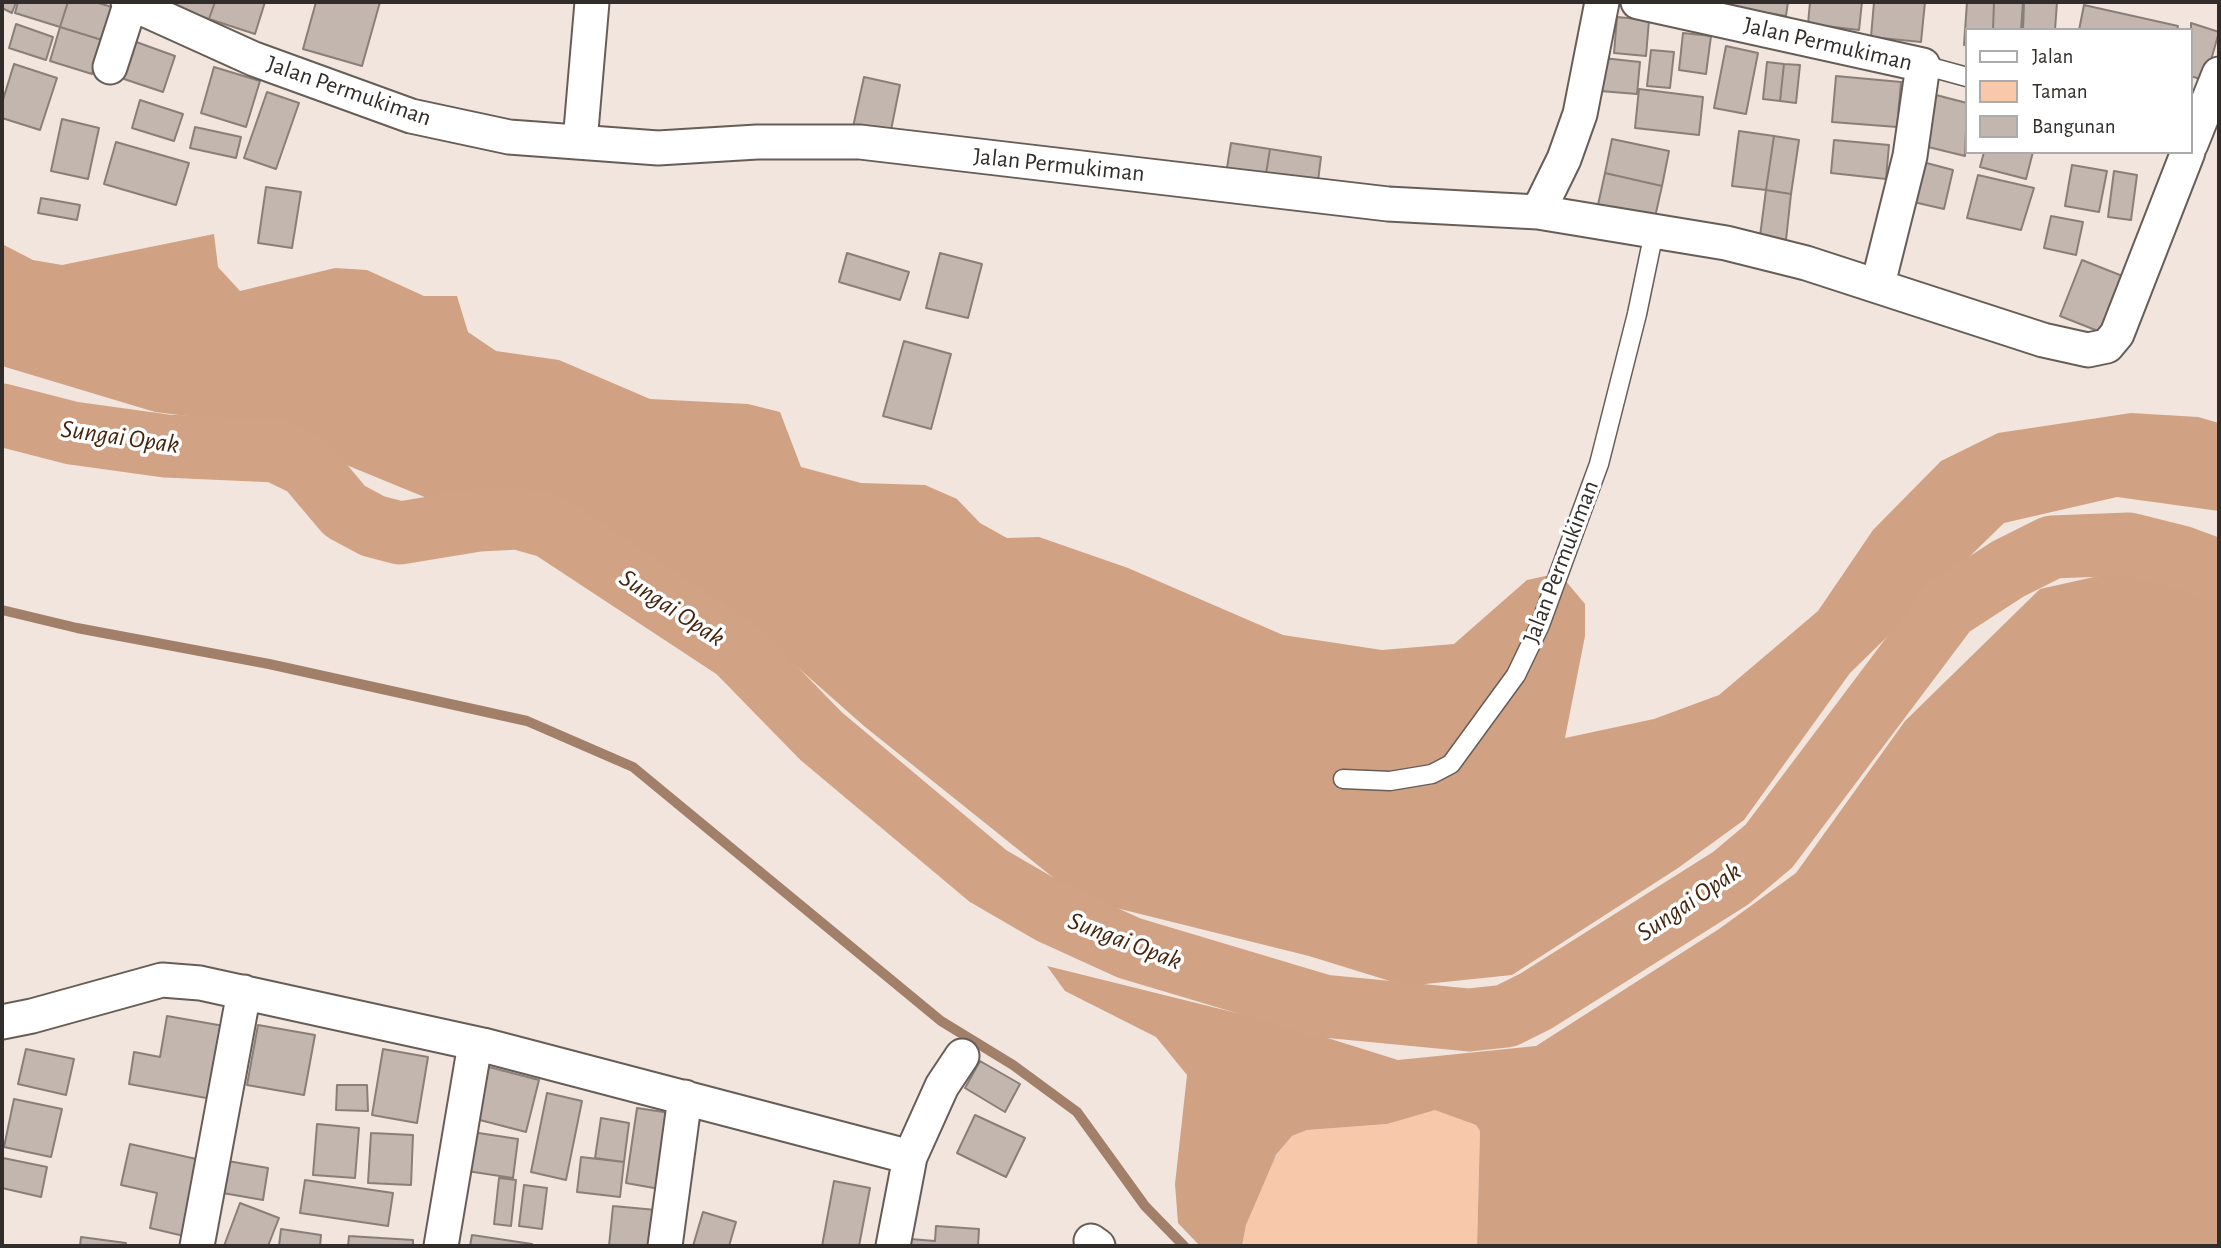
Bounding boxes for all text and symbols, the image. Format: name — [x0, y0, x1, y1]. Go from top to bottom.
street label: Jalan Permukiman — [1741, 11, 1915, 77]
legend — [1966, 28, 2193, 154]
text: Jalan — [2032, 46, 2073, 67]
street label: Jalan Permukiman — [263, 49, 435, 133]
text: Taman — [2032, 81, 2088, 102]
text: Bangunan — [2032, 116, 2116, 137]
street label: Jalan Permukiman — [972, 142, 1146, 188]
water label: Sungai Opak — [59, 413, 181, 461]
street label: Jalan Permukiman — [1517, 477, 1605, 647]
water label: Sungai Opak — [614, 562, 730, 654]
water label: Sungai Opak — [1631, 856, 1747, 948]
water label: Sungai Opak — [1064, 905, 1186, 977]

